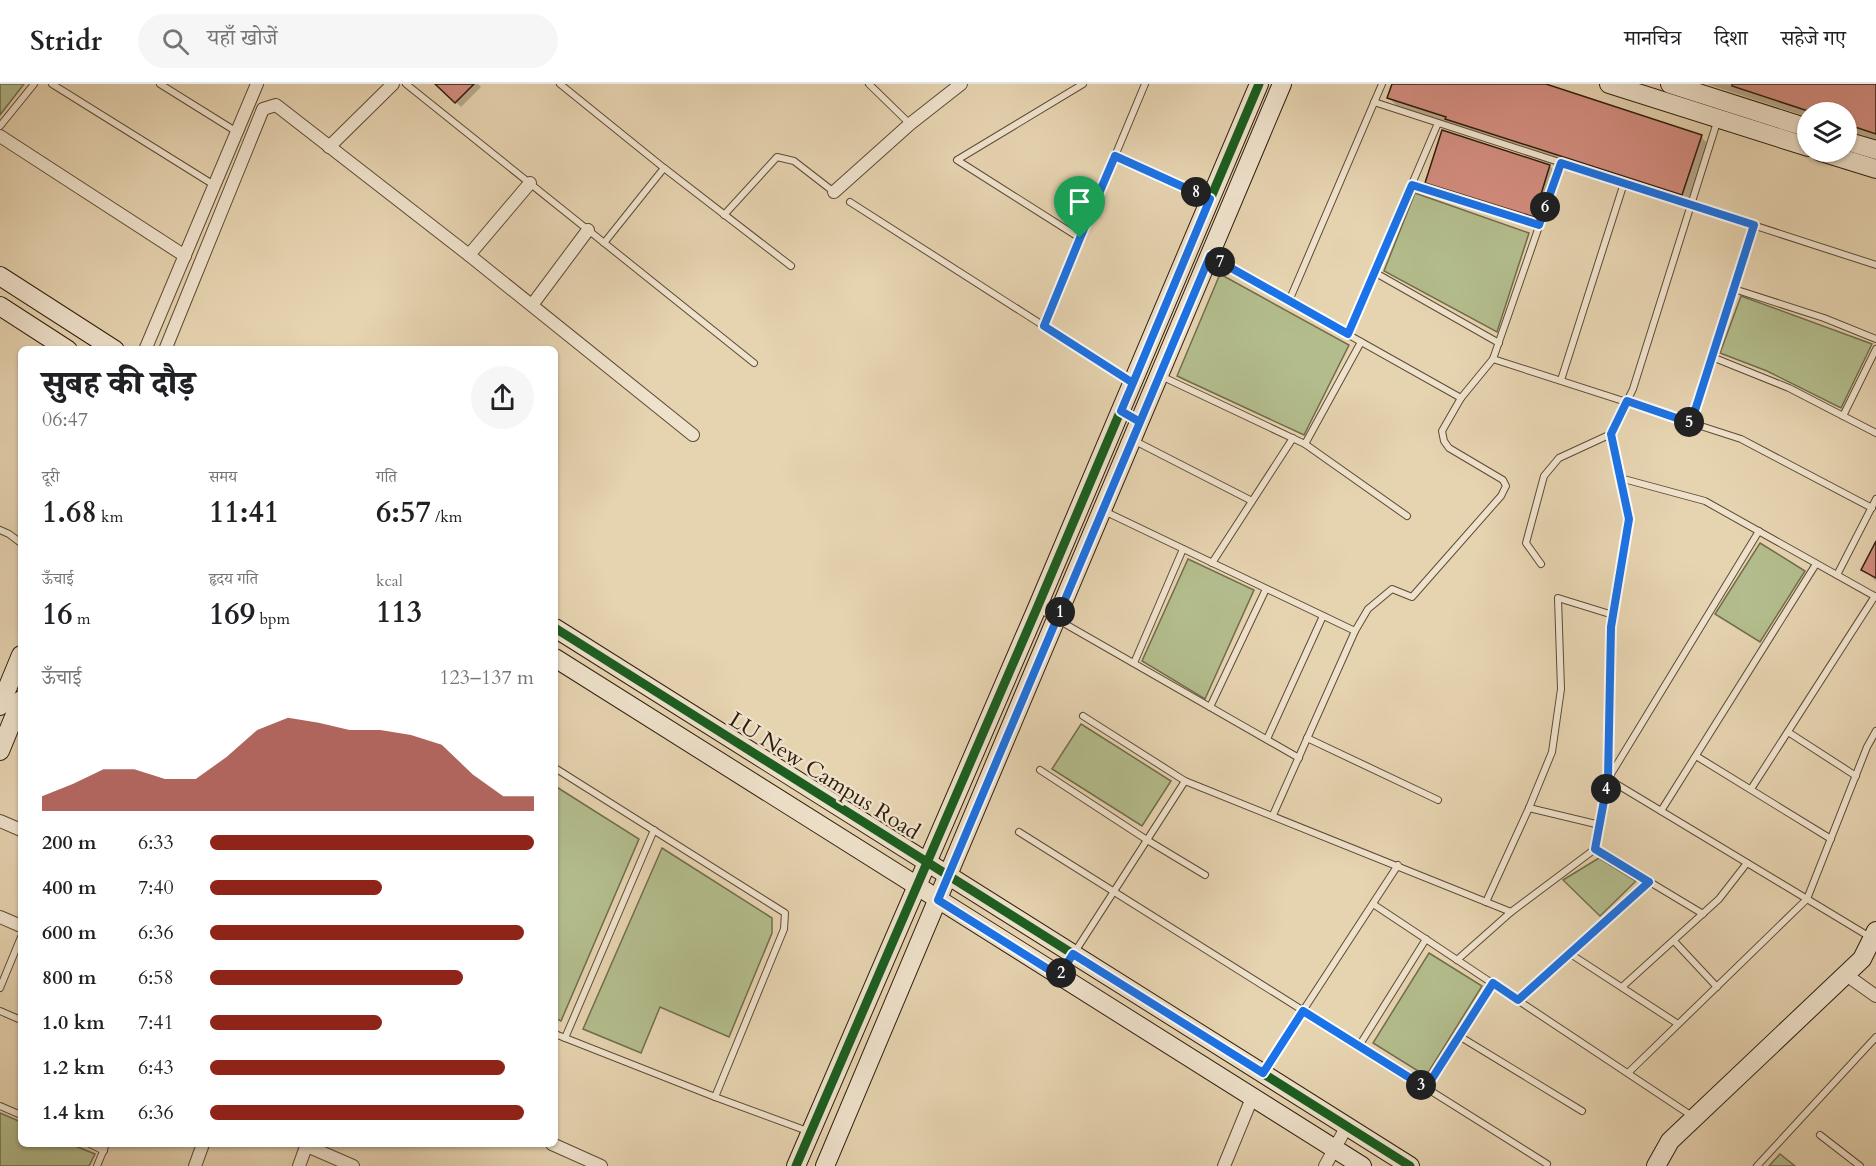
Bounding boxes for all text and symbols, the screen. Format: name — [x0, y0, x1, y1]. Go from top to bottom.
search box — [138, 14, 558, 68]
text: Stridr — [30, 22, 102, 60]
text: यहाँ खोजें — [207, 23, 277, 53]
text: मानचित्र — [1624, 24, 1681, 53]
text: दिशा — [1714, 24, 1748, 53]
text: सहेजे गए — [1781, 24, 1846, 53]
icon: search — [159, 25, 192, 58]
map controls — [1797, 102, 1857, 162]
button: layers — [1797, 102, 1857, 162]
pin — [1054, 176, 1105, 238]
pin: 8 — [1181, 177, 1211, 207]
text: 8 — [1192, 181, 1200, 203]
icon: arrive — [1063, 185, 1096, 218]
pin: 6 — [1530, 192, 1560, 222]
text: 6 — [1541, 196, 1549, 218]
pin: 7 — [1205, 247, 1235, 277]
text: 7 — [1216, 251, 1224, 273]
text: सुबह की दौड़ — [42, 361, 195, 406]
button: share — [471, 366, 534, 429]
text: 06:47 — [42, 406, 88, 433]
pin: 5 — [1674, 407, 1704, 437]
text: 5 — [1685, 411, 1693, 433]
text: दूरी — [42, 466, 59, 488]
text: समय — [209, 466, 237, 488]
text: गति — [376, 466, 397, 488]
text: 1.68 — [42, 492, 97, 533]
text: 11:41 — [209, 492, 279, 533]
text: 6:57 — [376, 492, 431, 533]
text: km — [97, 506, 123, 528]
text: /km — [431, 506, 462, 528]
text: ऊँचाई — [42, 568, 74, 590]
text: हृदय गति — [209, 568, 258, 590]
text: kcal — [376, 570, 403, 592]
text: 113 — [376, 592, 422, 633]
text: 16 — [42, 594, 73, 635]
text: 169 — [209, 594, 255, 635]
pin: 1 — [1045, 597, 1075, 627]
text: 1 — [1056, 601, 1064, 623]
text: m — [73, 608, 91, 630]
text: bpm — [255, 608, 290, 630]
text: ऊँचाई — [42, 664, 81, 691]
text: 123–137 m — [439, 664, 534, 691]
street label: LU New Campus Road — [723, 705, 926, 847]
pin: 4 — [1591, 774, 1621, 804]
text: 4 — [1602, 778, 1610, 800]
text: 200 m — [42, 829, 97, 856]
text: 6:33 — [138, 829, 174, 856]
text: 400 m — [42, 874, 97, 901]
text: 7:40 — [138, 874, 174, 901]
text: 600 m — [42, 919, 97, 946]
text: 6:36 — [138, 919, 174, 946]
pin: 2 — [1046, 958, 1076, 988]
text: 2 — [1057, 962, 1065, 984]
text: 800 m — [42, 964, 97, 991]
text: 6:58 — [138, 964, 174, 991]
text: 1.0 km — [42, 1009, 105, 1036]
text: 7:41 — [138, 1009, 174, 1036]
text: 1.2 km — [42, 1054, 105, 1081]
text: 6:43 — [138, 1054, 174, 1081]
pin: 3 — [1406, 1070, 1436, 1100]
text: 3 — [1417, 1074, 1425, 1096]
text: 1.4 km — [42, 1099, 105, 1126]
text: 6:36 — [138, 1099, 174, 1126]

